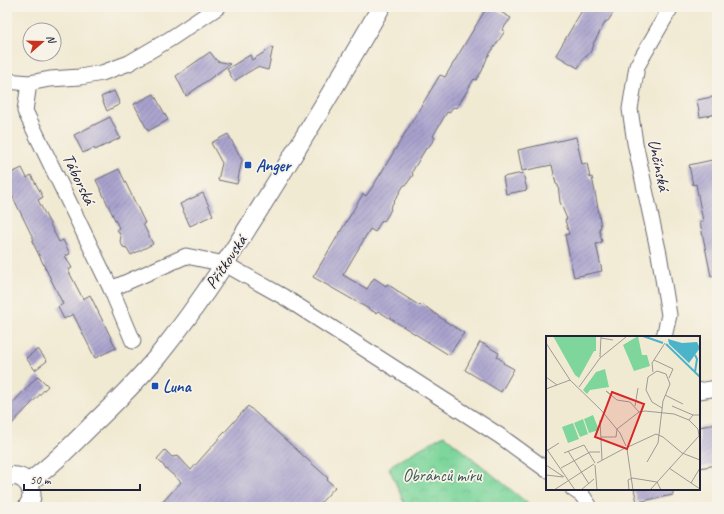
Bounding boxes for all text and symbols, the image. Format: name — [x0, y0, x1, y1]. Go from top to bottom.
north arrow — [22, 22, 62, 62]
text: N — [44, 33, 60, 46]
street label: Unčínská — [643, 137, 675, 194]
street label: Táborská — [58, 150, 101, 209]
place label: Anger — [256, 155, 292, 176]
marker: Anger — [243, 160, 253, 170]
street label: Přítkovská — [200, 230, 252, 293]
inset map — [546, 336, 700, 490]
place label: Luna — [163, 376, 193, 397]
marker: Luna — [150, 381, 160, 391]
park label: Obránců míru — [403, 465, 483, 486]
scale bar — [24, 466, 140, 492]
text: 50 m — [30, 472, 52, 488]

